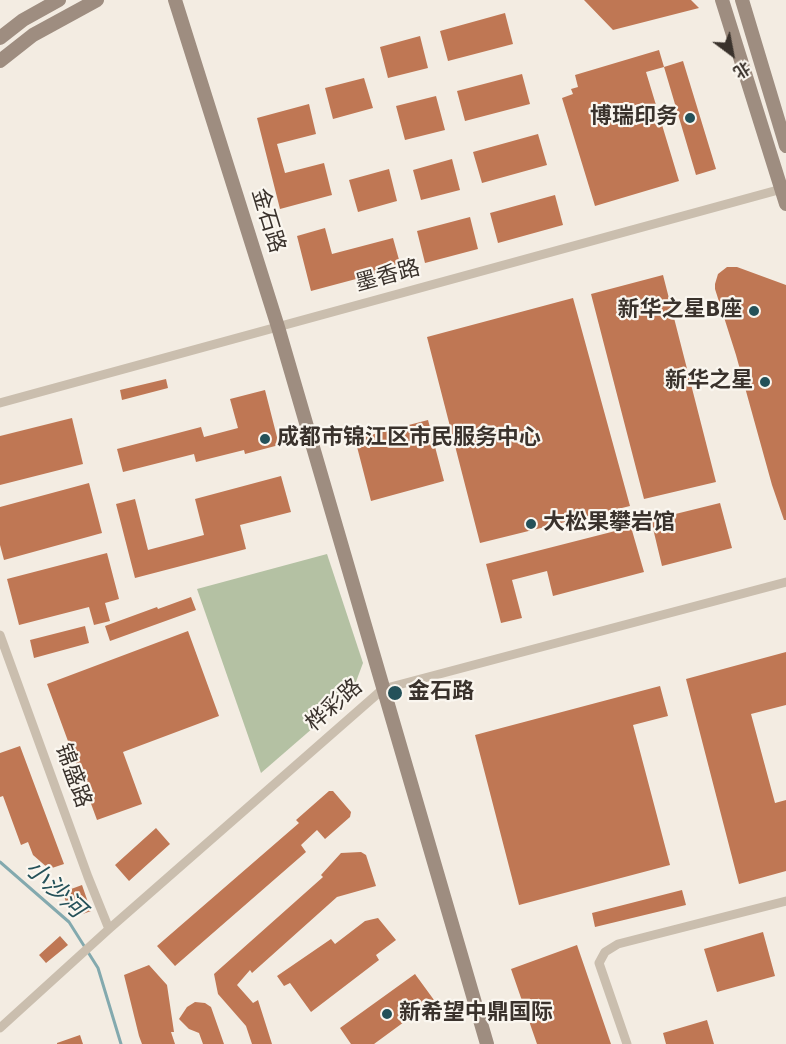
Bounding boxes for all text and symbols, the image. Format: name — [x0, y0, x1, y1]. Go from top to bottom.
north arrow — [702, 24, 762, 84]
text: 北 — [729, 56, 755, 84]
place label: 博瑞印务 — [590, 105, 678, 131]
marker: 博瑞印务 — [683, 111, 697, 125]
street label: 金石路 — [245, 186, 289, 256]
street label: 墨香路 — [353, 256, 423, 298]
place label: 新华之星B座 — [617, 298, 742, 324]
marker: 新华之星B座 — [747, 304, 761, 318]
place label: 新华之星 — [665, 369, 753, 395]
marker: 新华之星 — [758, 375, 772, 389]
place label: 成都市锦江区市民服务中心 — [277, 426, 541, 452]
marker: 成都市锦江区市民服务中心 — [258, 432, 272, 446]
place label: 大松果攀岩馆 — [543, 511, 675, 537]
marker: 大松果攀岩馆 — [524, 517, 538, 531]
street label: 桦彩路 — [301, 674, 369, 738]
place label: 金石路 — [408, 680, 474, 706]
marker: 金石路 — [386, 684, 404, 702]
street label: 锦盛路 — [48, 740, 96, 812]
water label: 小沙河 — [18, 855, 90, 925]
place label: 新希望中鼎国际 — [399, 1001, 553, 1027]
marker: 新希望中鼎国际 — [380, 1007, 394, 1021]

